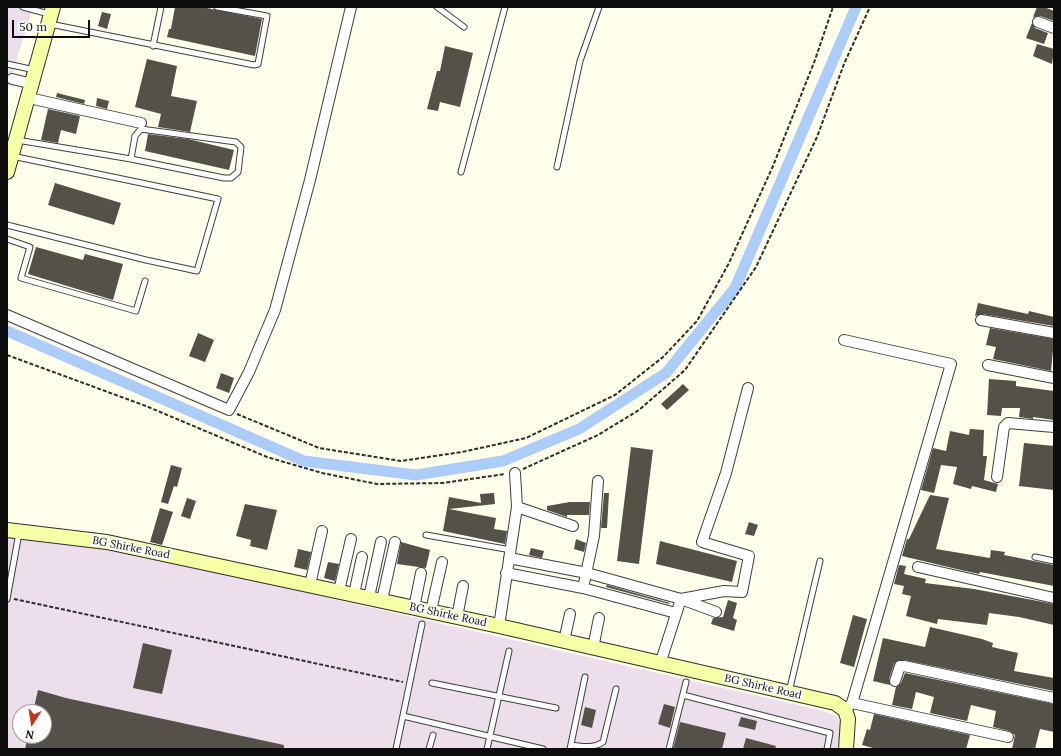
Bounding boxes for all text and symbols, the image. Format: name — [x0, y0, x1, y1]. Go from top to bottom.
scale bar — [14, 12, 92, 38]
text: 50 m — [19, 19, 47, 34]
street label: BG Shirke Road — [91, 534, 171, 562]
street label: BG Shirke Road — [408, 600, 488, 630]
street label: BG Shirke Road — [723, 672, 803, 702]
north arrow — [12, 704, 52, 744]
text: N — [24, 727, 35, 742]

